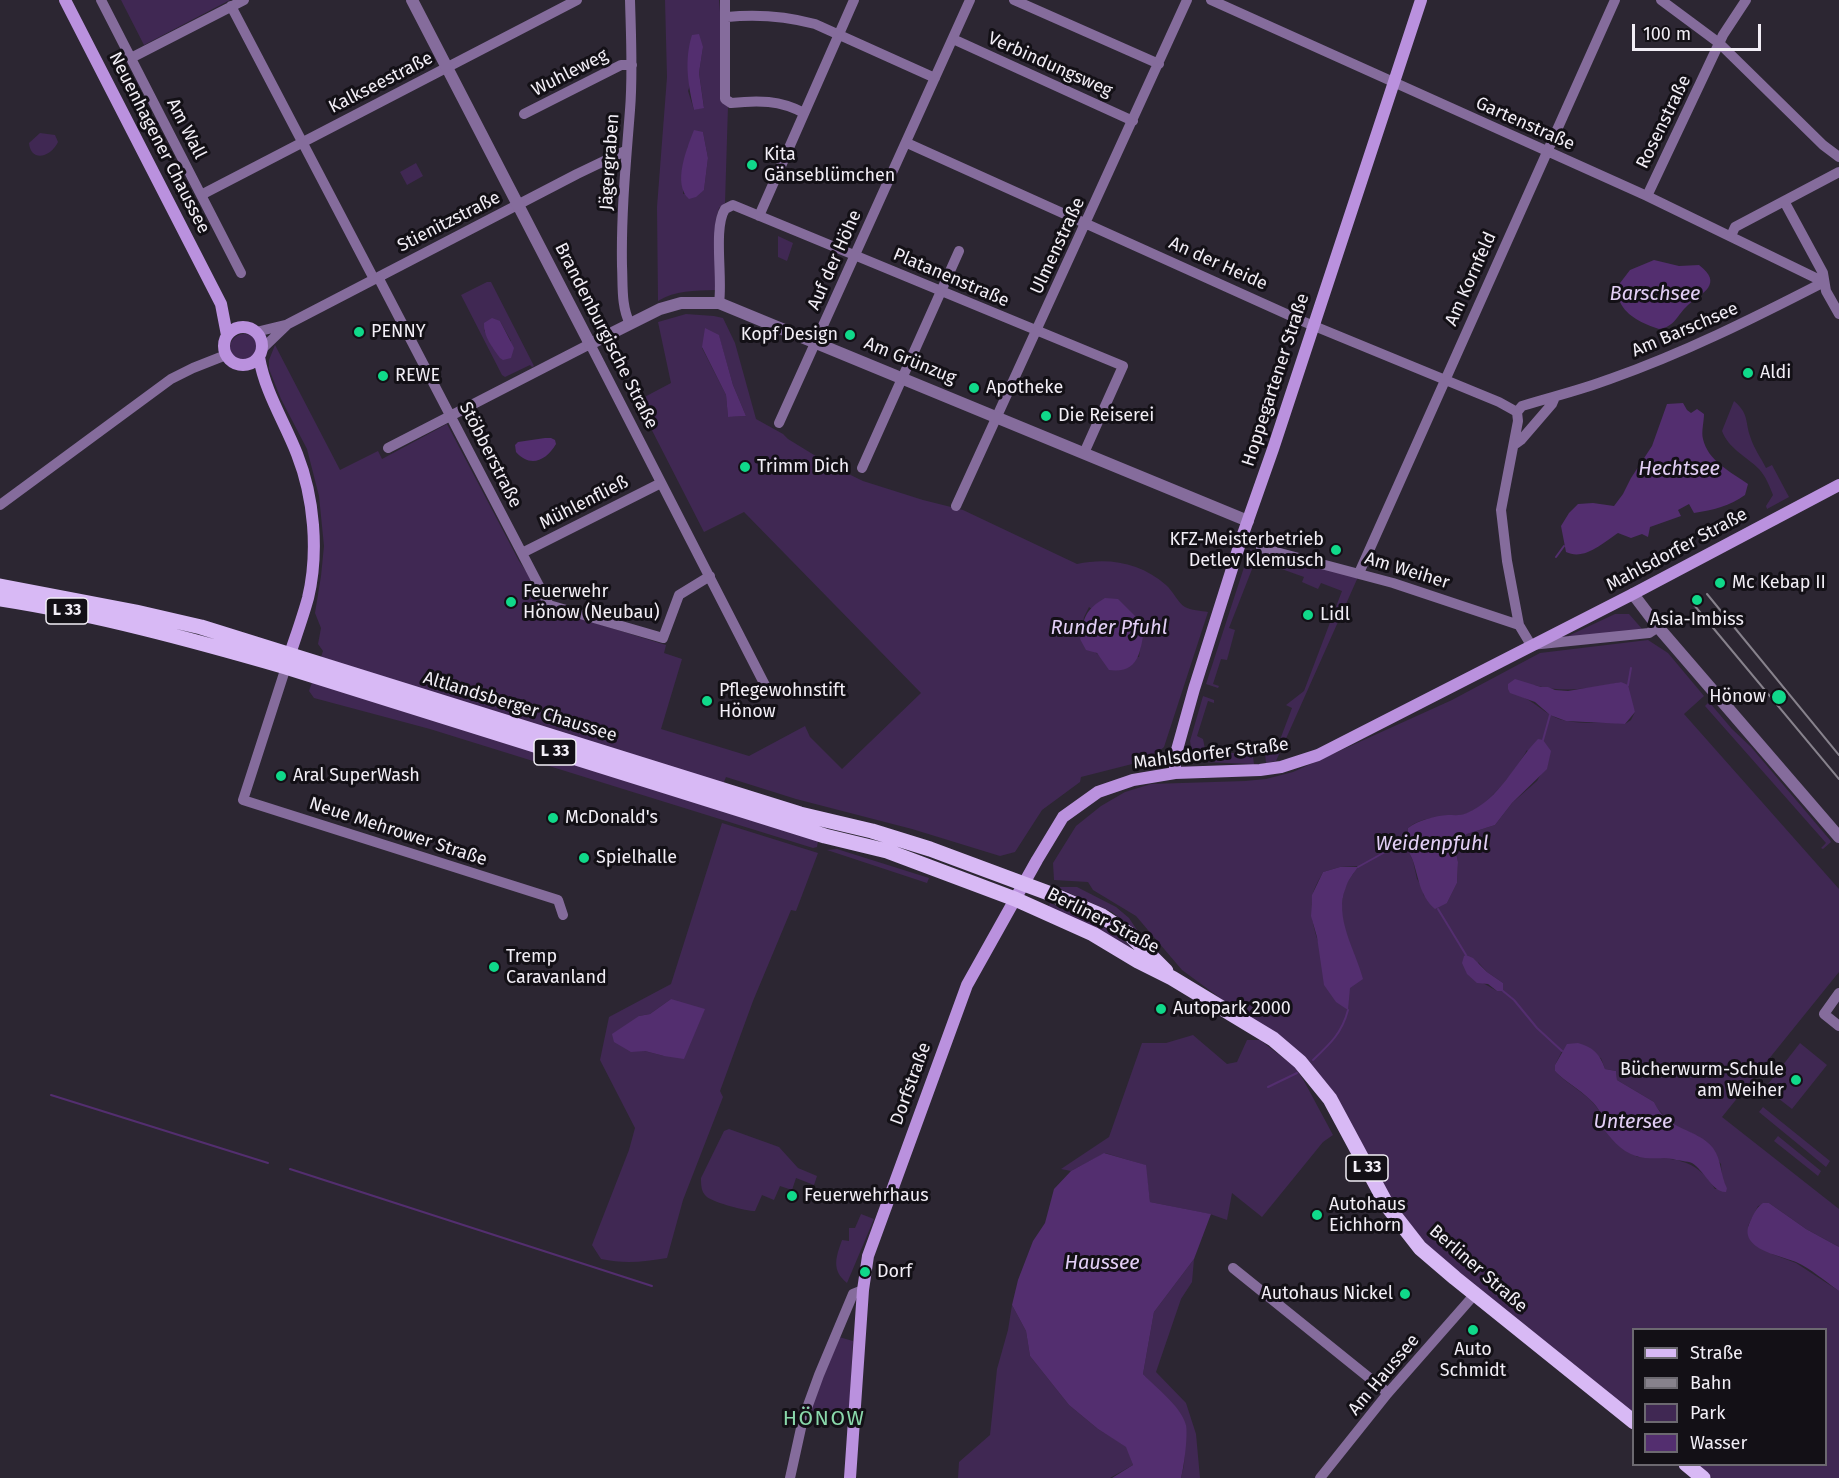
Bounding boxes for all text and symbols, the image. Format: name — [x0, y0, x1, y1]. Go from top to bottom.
scale bar — [1635, 12, 1764, 50]
text: 100 m — [1643, 23, 1691, 45]
street label: Verbindungsweg — [984, 28, 1116, 102]
street label: Wuhleweg — [528, 45, 612, 101]
street label: Kalkseestraße — [325, 47, 437, 119]
street label: Neuenhagener Chaussee — [104, 49, 214, 237]
street label: Rosenstraße — [1632, 72, 1696, 172]
street label: Gartenstraße — [1472, 93, 1578, 155]
street label: Am Wall — [162, 95, 210, 163]
street label: Jägergraben — [596, 113, 624, 211]
place label: Kita Gänseblümchen — [764, 144, 895, 186]
marker: Kita Gänseblümchen — [745, 158, 759, 172]
street label: Stienitzstraße — [394, 187, 504, 257]
street label: Ulmenstraße — [1026, 194, 1090, 298]
street label: Auf der Höhe — [803, 207, 867, 313]
street label: Am Kornfeld — [1441, 229, 1501, 329]
street label: An der Heide — [1165, 233, 1271, 295]
street label: Brandenburgische Straße — [550, 239, 662, 433]
street label: Platanenstraße — [890, 244, 1012, 312]
water label: Barschsee — [1610, 282, 1700, 306]
street label: Hoppegartener Straße — [1238, 291, 1314, 469]
street label: Am Barschsee — [1629, 298, 1741, 362]
place label: PENNY — [371, 321, 426, 343]
place label: Kopf Design — [741, 324, 838, 346]
marker: PENNY — [352, 325, 366, 339]
marker: Kopf Design — [843, 328, 857, 342]
street label: Am Grünzug — [861, 333, 959, 389]
place label: Aldi — [1760, 362, 1791, 384]
place label: REWE — [395, 365, 440, 387]
marker: Aldi — [1741, 366, 1755, 380]
marker: REWE — [376, 369, 390, 383]
place label: Apotheke — [986, 377, 1063, 399]
marker: Apotheke — [967, 381, 981, 395]
street label: Stöbberstraße — [454, 398, 526, 512]
place label: Die Reiserei — [1058, 405, 1154, 427]
marker: Die Reiserei — [1039, 409, 1053, 423]
place label: Trimm Dich — [757, 456, 849, 478]
water label: Hechtsee — [1638, 457, 1720, 481]
marker: Trimm Dich — [738, 460, 752, 474]
street label: Mühlenfließ — [536, 471, 632, 535]
street label: Mahlsdorfer Straße — [1603, 504, 1751, 596]
place label: KFZ-Meisterbetrieb Detlev Klemusch — [1169, 529, 1324, 572]
marker: KFZ-Meisterbetrieb Detlev Klemusch — [1329, 543, 1343, 557]
street label: Am Weiher — [1362, 548, 1452, 594]
place label: Mc Kebap II — [1732, 572, 1826, 594]
marker: Mc Kebap II — [1713, 576, 1727, 590]
place label: Feuerwehr Hönow (Neubau) — [523, 581, 660, 624]
marker: Asia-Imbiss — [1690, 593, 1704, 607]
marker: Feuerwehr Hönow (Neubau) — [504, 595, 518, 609]
road number: L 33 — [46, 598, 88, 624]
place label: Lidl — [1320, 604, 1350, 626]
marker: Lidl — [1301, 608, 1315, 622]
place label: Asia-Imbiss — [1650, 609, 1744, 631]
water label: Runder Pfuhl — [1051, 616, 1167, 640]
street label: Altlandsberger Chaussee — [421, 667, 619, 747]
place label: Pflegewohnstift Hönow — [719, 680, 846, 722]
place label: Hönow — [1709, 686, 1766, 708]
marker: Hönow — [1770, 688, 1788, 706]
marker: Pflegewohnstift Hönow — [700, 694, 714, 708]
street label: Mahlsdorfer Straße — [1132, 734, 1290, 774]
road number: L 33 — [534, 739, 576, 765]
place label: Aral SuperWash — [293, 765, 420, 787]
marker: Aral SuperWash — [274, 769, 288, 783]
street label: Neue Mehrower Straße — [306, 793, 490, 871]
place label: McDonald's — [565, 807, 658, 829]
marker: McDonald's — [546, 811, 560, 825]
water label: Weidenpfuhl — [1376, 832, 1488, 856]
place label: Spielhalle — [596, 847, 677, 869]
marker: Spielhalle — [577, 851, 591, 865]
street label: Berliner Straße — [1043, 883, 1163, 959]
place label: Tremp Caravanland — [506, 946, 607, 988]
marker: Tremp Caravanland — [487, 960, 501, 974]
place label: Autopark 2000 — [1173, 998, 1291, 1020]
marker: Autopark 2000 — [1154, 1002, 1168, 1016]
street label: Dorfstraße — [886, 1040, 936, 1128]
place label: Bücherwurm-Schule am Weiher — [1620, 1059, 1784, 1102]
marker: Bücherwurm-Schule am Weiher — [1789, 1073, 1803, 1087]
water label: Untersee — [1594, 1110, 1672, 1134]
road number: L 33 — [1346, 1155, 1388, 1181]
place label: Feuerwehrhaus — [804, 1185, 929, 1207]
marker: Feuerwehrhaus — [785, 1189, 799, 1203]
place label: Autohaus Eichhorn — [1329, 1194, 1406, 1236]
marker: Autohaus Eichhorn — [1310, 1208, 1324, 1222]
street label: Berliner Straße — [1424, 1220, 1532, 1318]
water label: Haussee — [1064, 1251, 1140, 1275]
place label: Dorf — [877, 1261, 912, 1283]
marker: Dorf — [858, 1265, 872, 1279]
place label: Autohaus Nickel — [1261, 1283, 1393, 1305]
marker: Autohaus Nickel — [1398, 1287, 1412, 1301]
marker: Auto Schmidt — [1466, 1323, 1480, 1337]
legend — [1632, 1328, 1827, 1466]
street label: Am Haussee — [1344, 1330, 1424, 1420]
place label: Auto Schmidt — [1440, 1339, 1506, 1382]
text: Straße — [1690, 1342, 1743, 1364]
text: Bahn — [1690, 1372, 1732, 1394]
text: Park — [1690, 1402, 1725, 1424]
district label: HÖNOW — [783, 1406, 865, 1432]
text: Wasser — [1690, 1432, 1747, 1454]

